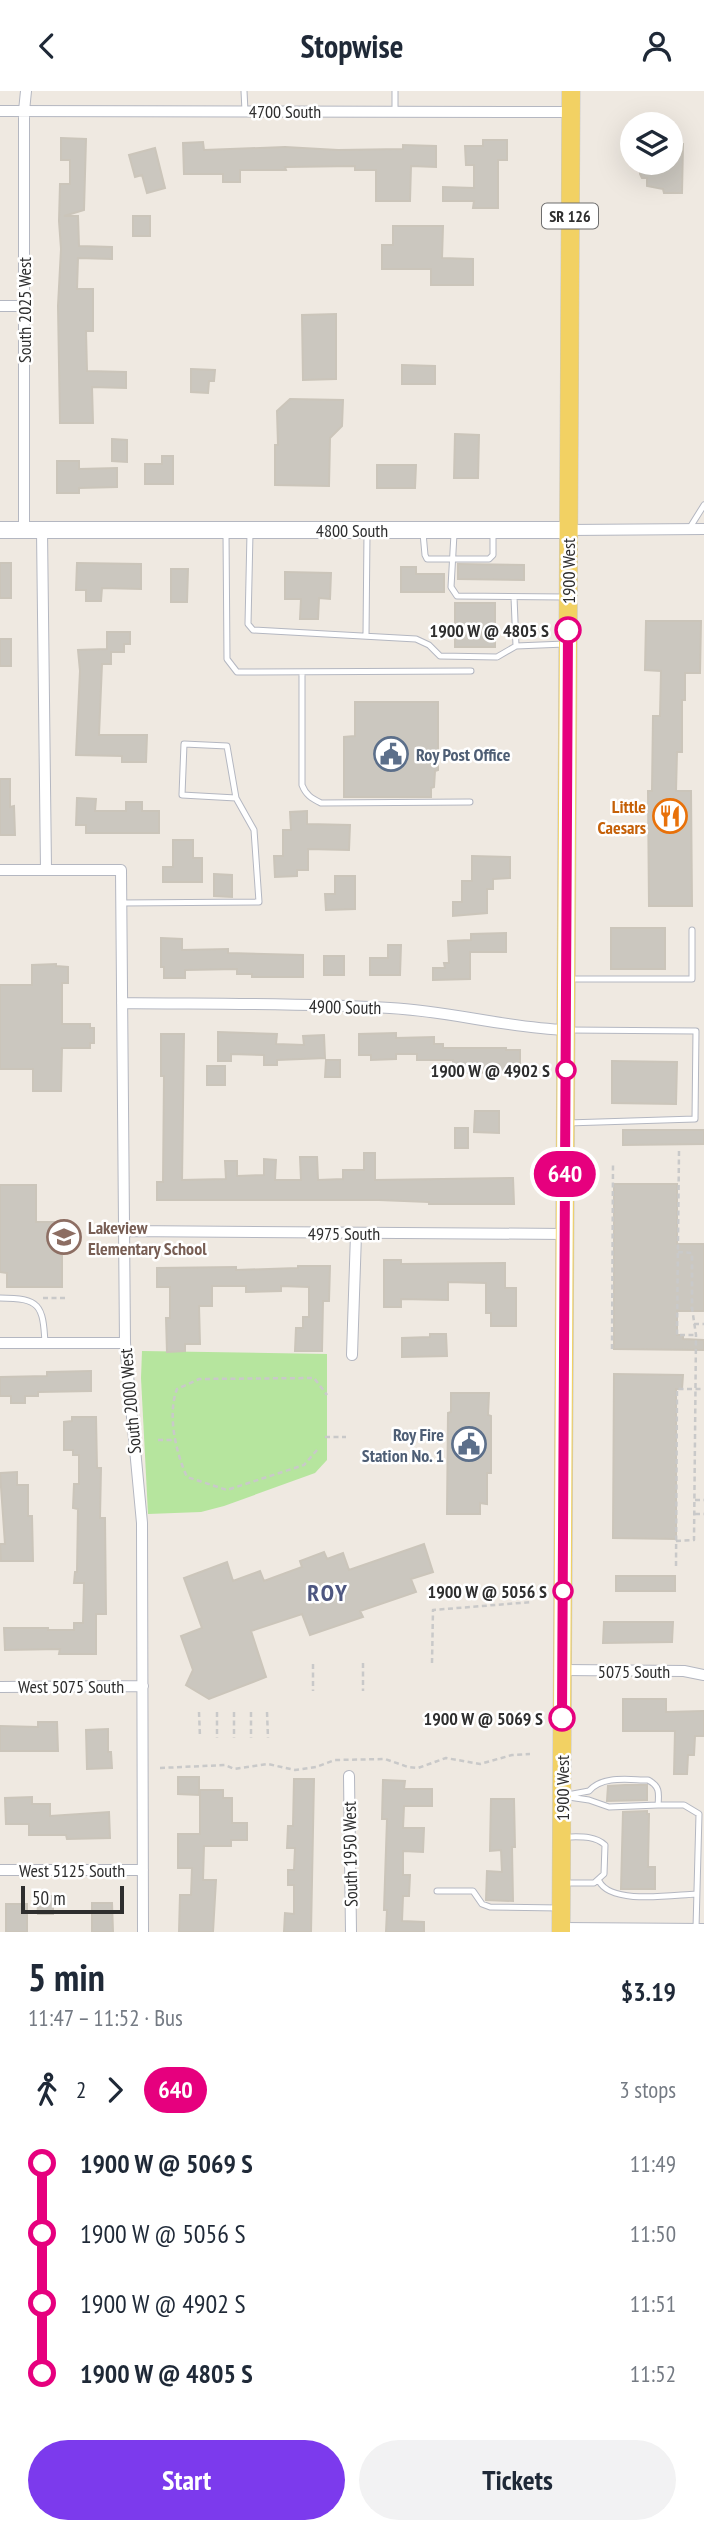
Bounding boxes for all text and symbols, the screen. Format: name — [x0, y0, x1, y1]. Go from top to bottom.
text: Stopwise — [301, 25, 403, 67]
icon: back — [28, 27, 66, 65]
icon: person — [638, 27, 676, 65]
street label: 4700 South — [249, 100, 321, 123]
map controls — [620, 112, 683, 175]
button: layers — [620, 112, 683, 175]
road number: SR 126 — [542, 204, 598, 229]
street label: South 2025 West — [13, 257, 36, 363]
street label: 4800 South — [316, 519, 388, 542]
street label: 1900 West — [557, 538, 580, 604]
marker: 1900 W @ 4805 S — [555, 617, 581, 643]
place label: 1900 W @ 4805 S — [430, 619, 549, 642]
public building icon: Roy Post Office — [372, 735, 410, 773]
place label: Roy Post Office — [416, 743, 511, 766]
place label: Little Caesars — [597, 795, 646, 839]
restaurant icon: Little Caesars — [651, 797, 689, 835]
street label: 4900 South — [309, 995, 381, 1019]
place label: 1900 W @ 4902 S — [431, 1059, 550, 1082]
marker: 1900 W @ 4902 S — [556, 1060, 576, 1080]
line badge: 640 — [525, 1151, 605, 1197]
text: 640 — [548, 1158, 582, 1189]
place label: Lakeview Elementary School — [88, 1216, 207, 1260]
school or university icon: Lakeview Elementary School — [45, 1218, 83, 1256]
street label: 4975 South — [308, 1222, 380, 1245]
street label: South 2000 West — [114, 1347, 146, 1455]
place label: Roy Fire Station No. 1 — [362, 1423, 444, 1467]
public building icon: Roy Fire Station No. 1 — [450, 1425, 488, 1463]
district label: ROY — [307, 1577, 349, 1608]
place label: 1900 W @ 5056 S — [428, 1580, 547, 1603]
marker: 1900 W @ 5056 S — [553, 1581, 573, 1601]
street label: 5075 South — [598, 1660, 670, 1683]
street label: West 5075 South — [18, 1675, 124, 1698]
marker: 1900 W @ 5069 S — [549, 1705, 575, 1731]
place label: 1900 W @ 5069 S — [424, 1707, 543, 1730]
street label: 1900 West — [551, 1755, 574, 1821]
street label: South 1950 West — [338, 1801, 362, 1907]
street label: West 5125 South — [19, 1859, 125, 1882]
scale bar — [21, 1883, 124, 1915]
text: 50 m — [32, 1886, 66, 1910]
text: 5 min — [28, 1952, 105, 2001]
text: $3.19 — [621, 1975, 676, 2008]
text: 11:47 – 11:52 · Bus — [28, 2003, 183, 2032]
icon: walk — [28, 2071, 66, 2109]
icon: forward — [96, 2071, 134, 2109]
text: 640 — [158, 2074, 193, 2105]
text: 2 — [76, 2075, 86, 2104]
text: 3 stops — [619, 2075, 676, 2104]
text: 1900 W @ 5069 S — [80, 2147, 253, 2180]
text: 11:49 — [630, 2149, 676, 2178]
text: 1900 W @ 5056 S — [80, 2217, 246, 2250]
text: 11:50 — [630, 2219, 676, 2248]
text: 1900 W @ 4902 S — [80, 2287, 246, 2320]
text: 11:51 — [630, 2289, 676, 2318]
text: 1900 W @ 4805 S — [80, 2357, 253, 2390]
text: 11:52 — [630, 2359, 676, 2388]
button: Start — [28, 2440, 345, 2520]
button: Tickets — [359, 2440, 676, 2520]

